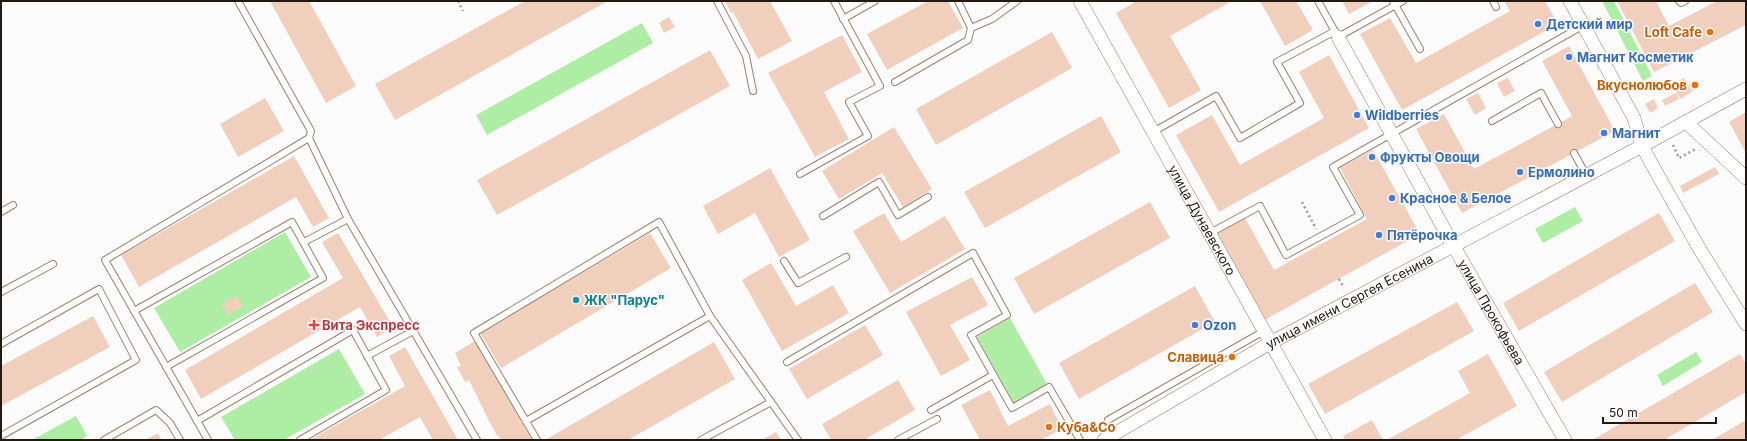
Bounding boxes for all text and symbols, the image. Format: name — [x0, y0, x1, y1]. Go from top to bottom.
place label: Детский мир — [1546, 16, 1633, 32]
marker: Детский мир — [1533, 19, 1543, 29]
place label: Loft Cafe — [1644, 24, 1702, 40]
marker: Loft Cafe — [1705, 27, 1715, 37]
place label: Магнит Косметик — [1577, 49, 1694, 65]
marker: Магнит Косметик — [1564, 52, 1574, 62]
place label: Вкуснолюбов — [1597, 77, 1687, 93]
marker: Вкуснолюбов — [1690, 80, 1700, 90]
place label: Wildberries — [1365, 107, 1439, 123]
marker: Wildberries — [1352, 110, 1362, 120]
place label: Магнит — [1612, 125, 1661, 141]
marker: Магнит — [1599, 128, 1609, 138]
place label: Фрукты Овощи — [1380, 149, 1480, 165]
marker: Фрукты Овощи — [1367, 152, 1377, 162]
street label: улица Дунаевского — [1165, 162, 1240, 278]
place label: Ермолино — [1528, 164, 1595, 180]
marker: Ермолино — [1515, 167, 1525, 177]
place label: Красное & Белое — [1400, 190, 1512, 206]
marker: Красное & Белое — [1387, 193, 1397, 203]
place label: Пятёрочка — [1387, 227, 1458, 243]
marker: Пятёрочка — [1374, 230, 1384, 240]
street label: улица имени Сергея Есенина — [1263, 250, 1436, 352]
street label: улица Прокофьева — [1455, 256, 1528, 368]
place label: ЖК "Парус" — [584, 292, 665, 308]
marker: ЖК "Парус" — [571, 295, 581, 305]
place label: Вита Экспресс — [322, 317, 420, 333]
place label: Ozon — [1203, 317, 1236, 333]
marker: Вита Экспресс — [309, 320, 319, 330]
marker: Ozon — [1190, 320, 1200, 330]
place label: Славица — [1167, 349, 1224, 365]
marker: Славица — [1227, 352, 1237, 362]
scale bar — [1603, 399, 1716, 425]
text: 50 m — [1609, 405, 1638, 420]
place label: Куба&Co — [1057, 419, 1115, 435]
marker: Куба&Co — [1044, 422, 1054, 432]

